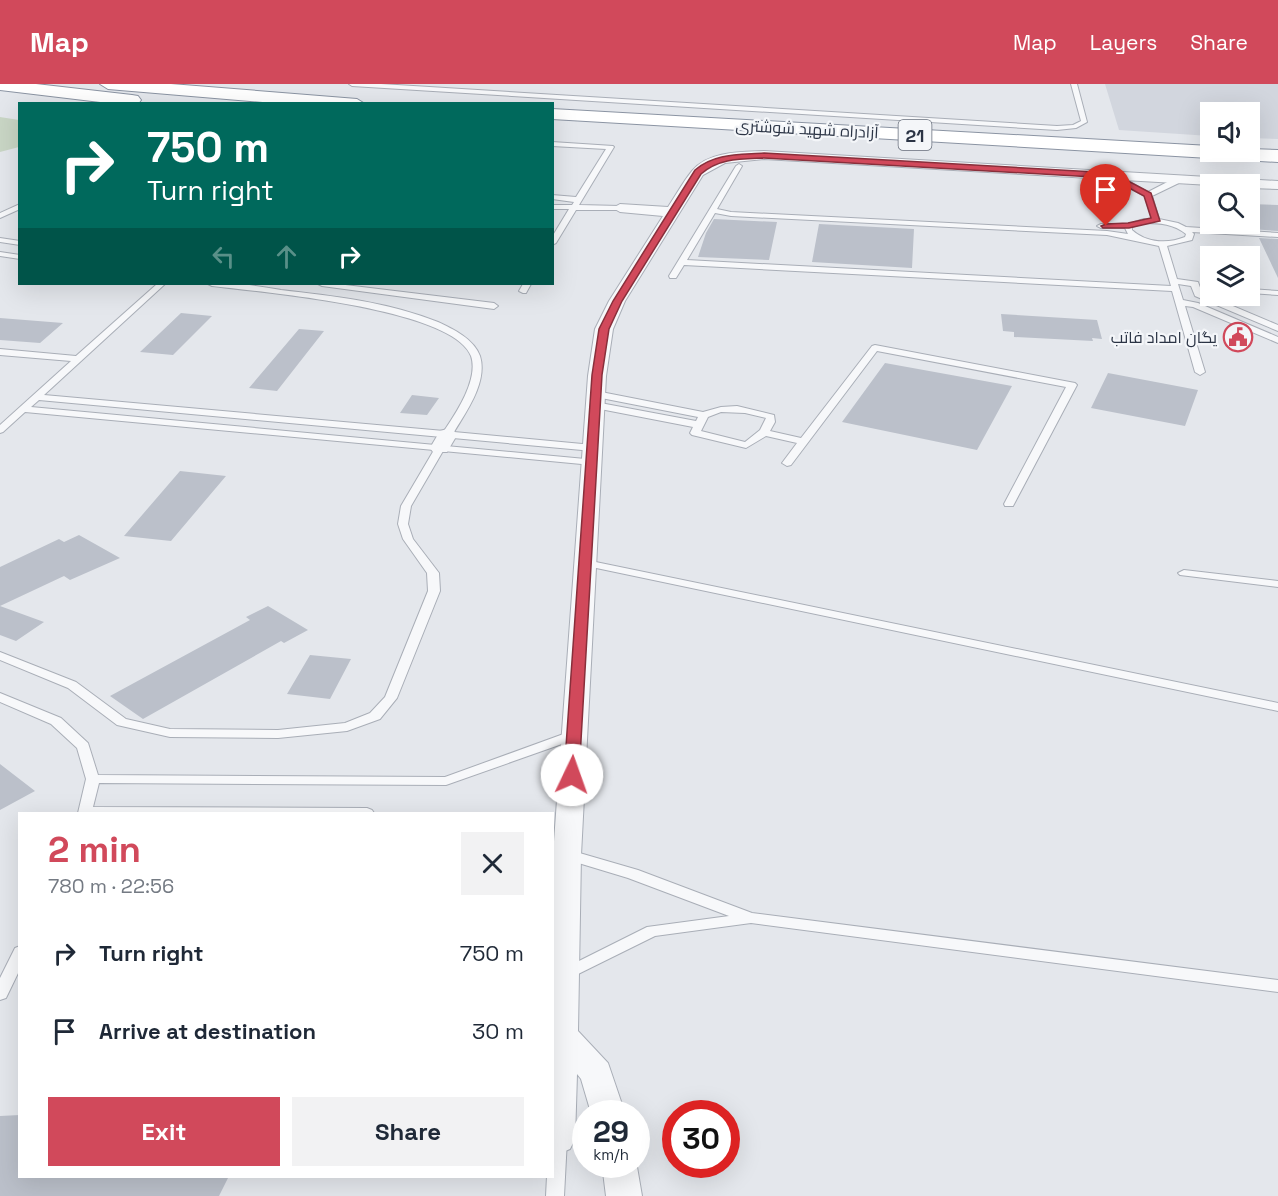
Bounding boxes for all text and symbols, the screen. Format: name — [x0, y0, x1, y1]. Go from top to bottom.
text: Map — [30, 24, 89, 60]
text: Map — [1013, 29, 1057, 56]
text: Layers — [1090, 29, 1157, 56]
text: Share — [1190, 29, 1248, 56]
map controls — [1200, 102, 1260, 306]
button: sound — [1200, 102, 1260, 162]
street label: آزادراه شهید شوشتری — [735, 115, 880, 143]
road number: 21 — [898, 120, 932, 150]
text: 750 m — [147, 121, 269, 174]
icon: right — [48, 126, 126, 204]
pin — [1080, 164, 1131, 226]
text: Turn right — [147, 173, 274, 208]
icon: arrive — [1089, 173, 1122, 206]
button: search — [1200, 174, 1260, 234]
icon: left — [207, 240, 240, 273]
icon: ahead — [270, 240, 303, 273]
icon: right — [333, 240, 366, 273]
button: layers — [1200, 246, 1260, 306]
public building icon: یگان امداد فاتب — [1222, 321, 1254, 353]
place label: یگان امداد فاتب — [1111, 327, 1218, 348]
position arrow — [540, 743, 604, 807]
text: 2 min — [48, 827, 141, 873]
button: close — [461, 832, 524, 895]
text: 780 m · 22:56 — [48, 873, 174, 899]
icon: right — [48, 937, 81, 970]
text: Turn right — [99, 939, 204, 967]
text: 750 m — [460, 939, 524, 967]
icon: arrive — [48, 1015, 81, 1048]
text: Arrive at destination — [99, 1017, 316, 1045]
text: 30 m — [472, 1017, 524, 1045]
button: Exit — [48, 1097, 280, 1166]
button: Share — [292, 1097, 524, 1166]
speed limit sign: 30 — [662, 1100, 740, 1178]
text: 29 — [593, 1112, 629, 1151]
text: km/h — [593, 1145, 629, 1164]

